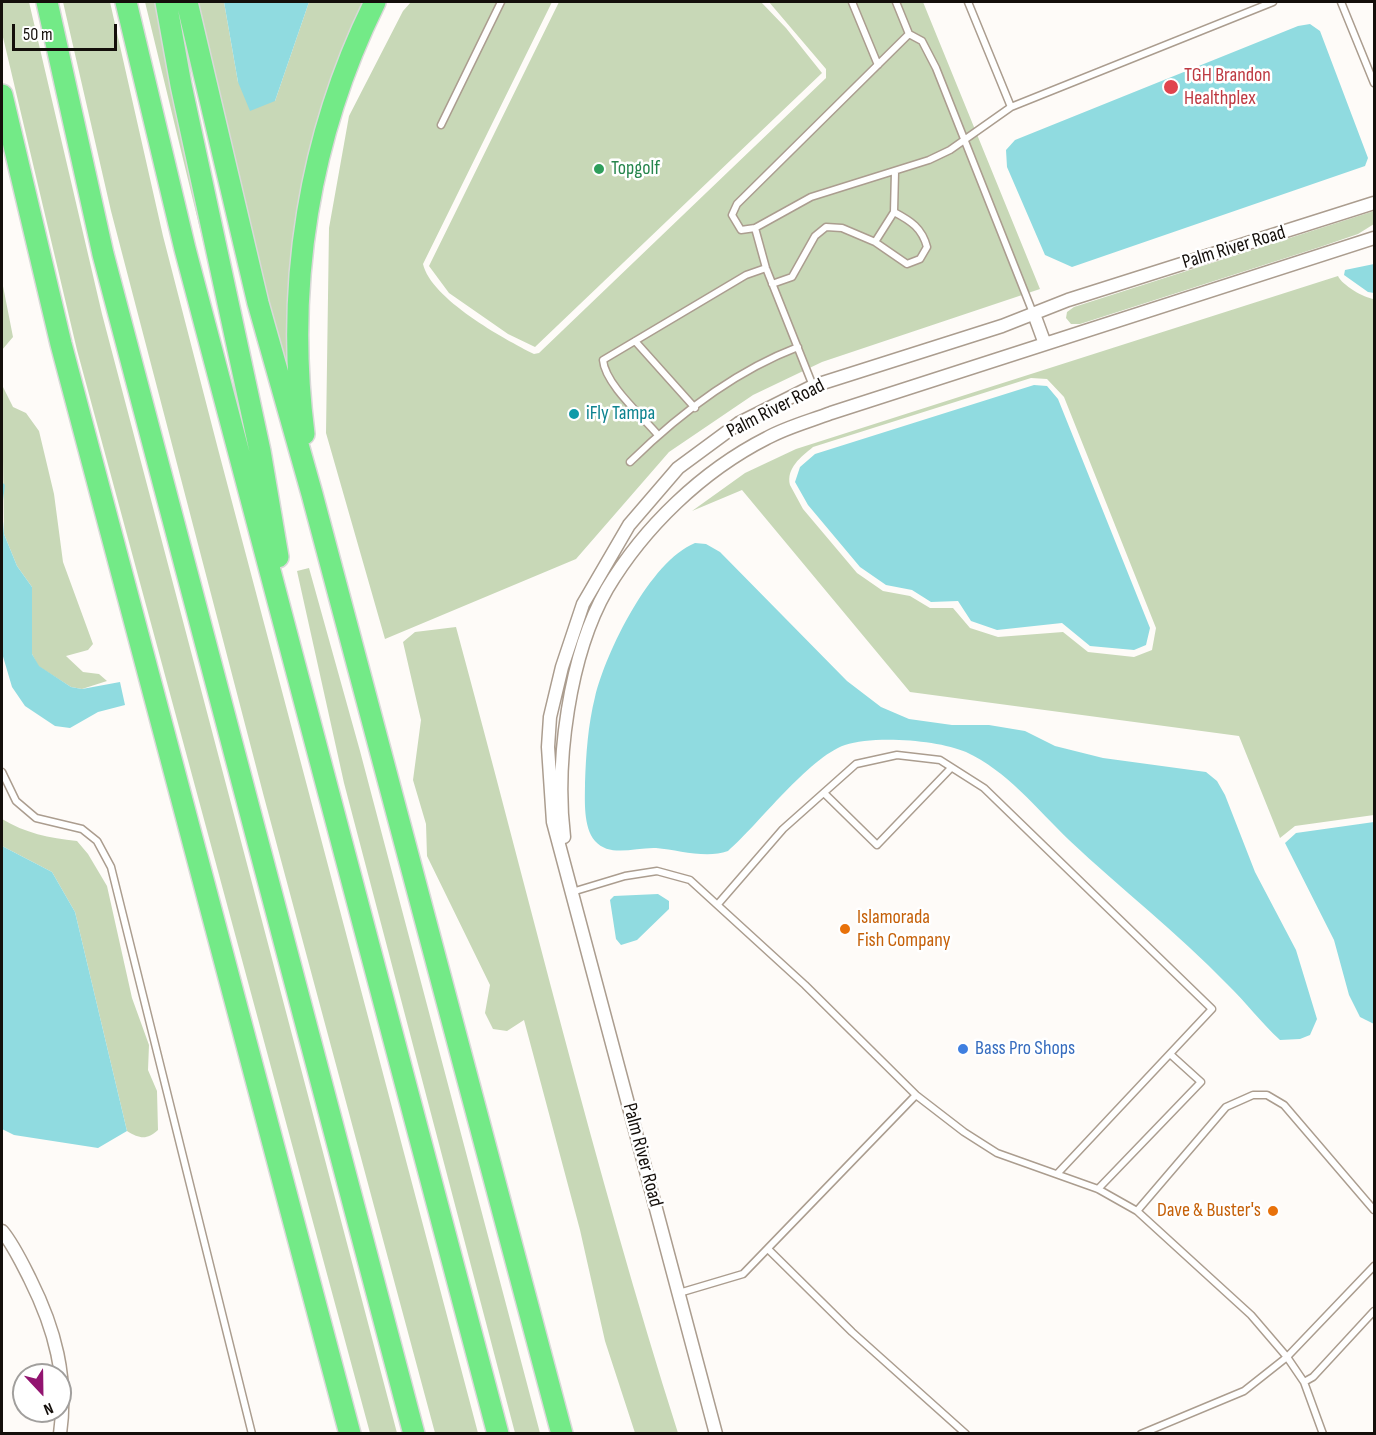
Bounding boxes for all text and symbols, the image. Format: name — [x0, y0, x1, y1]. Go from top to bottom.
scale bar — [15, 12, 120, 50]
text: 50 m — [23, 24, 53, 45]
place label: TGH Brandon Healthplex — [1184, 64, 1271, 111]
marker: TGH Brandon Healthplex — [1162, 78, 1180, 96]
place label: Topgolf — [611, 157, 660, 181]
marker: Topgolf — [592, 162, 606, 176]
street label: Palm River Road — [1180, 221, 1288, 275]
street label: Palm River Road — [723, 374, 829, 444]
place label: iFly Tampa — [586, 402, 655, 426]
marker: iFly Tampa — [567, 407, 581, 421]
place label: Islamorada Fish Company — [857, 906, 950, 953]
marker: Islamorada Fish Company — [838, 922, 852, 936]
place label: Bass Pro Shops — [975, 1037, 1075, 1061]
marker: Bass Pro Shops — [956, 1042, 970, 1056]
street label: Palm River Road — [617, 1100, 667, 1210]
place label: Dave & Buster's — [1157, 1199, 1261, 1223]
marker: Dave & Buster's — [1266, 1204, 1280, 1218]
north arrow — [12, 1363, 72, 1423]
text: N — [41, 1398, 56, 1419]

